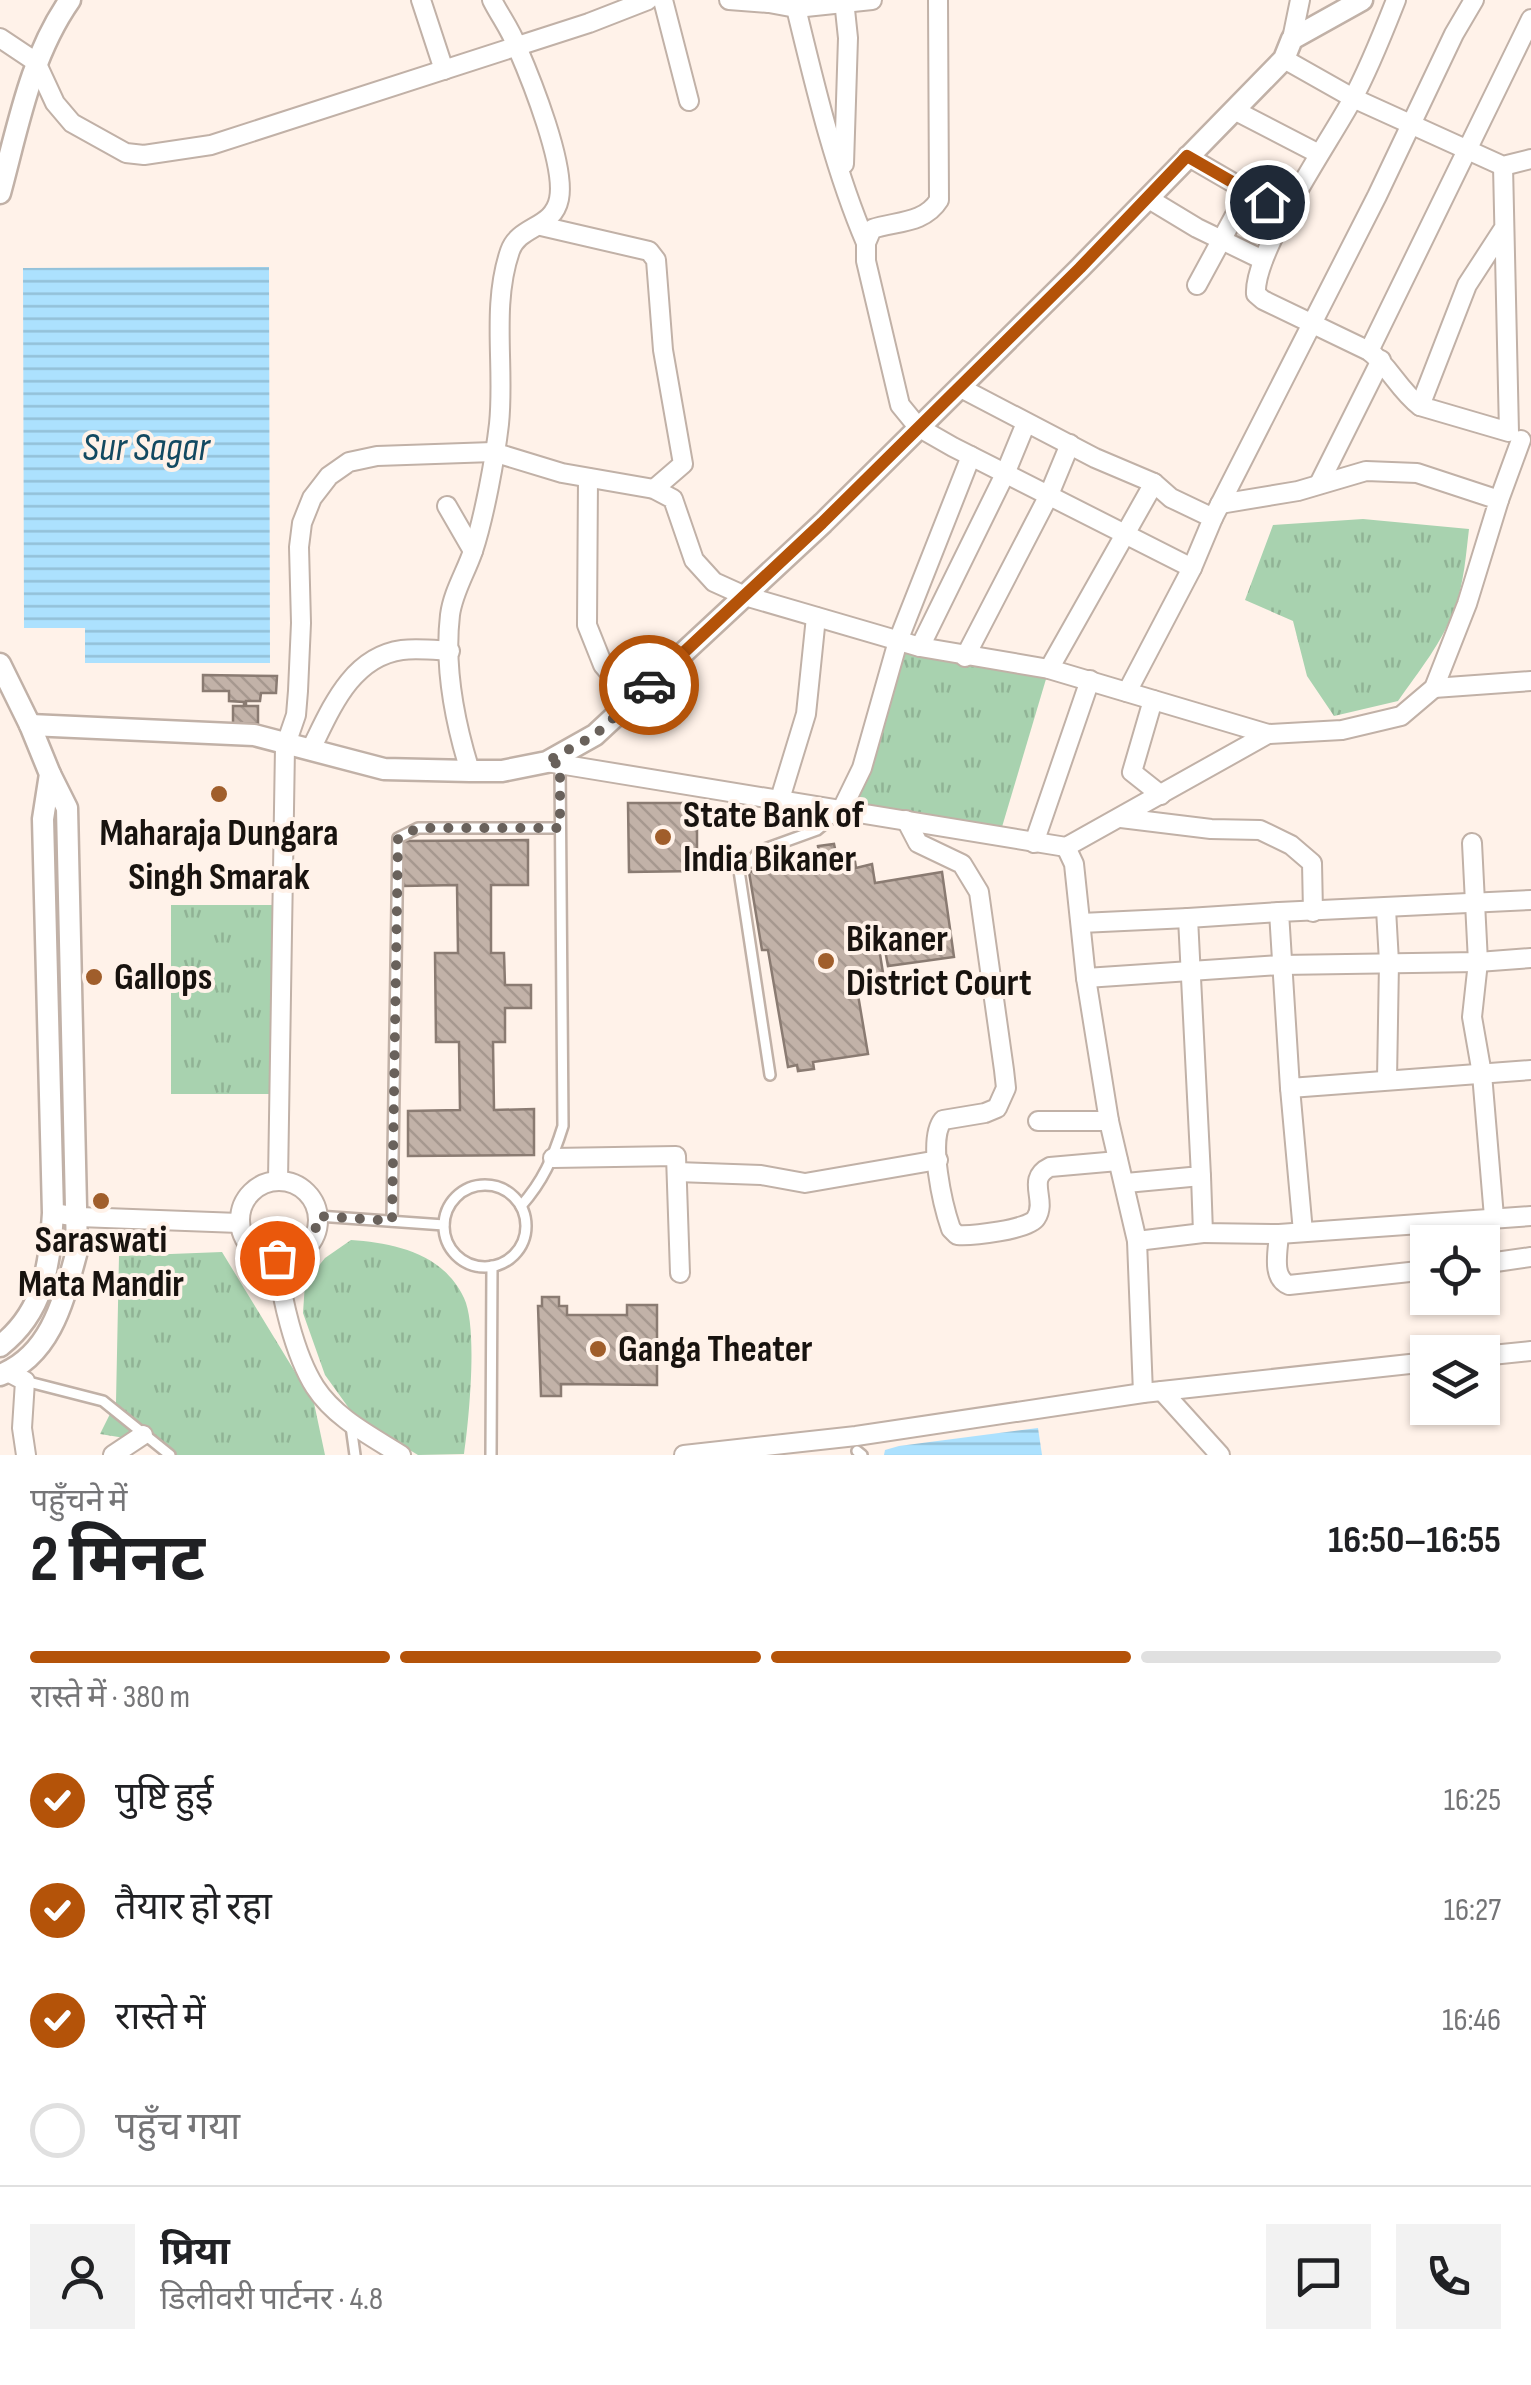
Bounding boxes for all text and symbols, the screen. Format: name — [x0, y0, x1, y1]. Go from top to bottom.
pin — [1225, 160, 1310, 245]
icon: home — [1240, 175, 1295, 230]
water label: Sur Sagar — [82, 424, 211, 472]
courier — [599, 635, 699, 735]
icon: car — [622, 658, 677, 713]
marker: Maharaja Dungara Singh Smarak — [208, 783, 230, 805]
place label: State Bank of India Bikaner — [683, 793, 865, 882]
place label: Maharaja Dungara Singh Smarak — [99, 811, 339, 900]
marker: State Bank of India Bikaner — [652, 826, 674, 848]
place label: Bikaner District Court — [846, 917, 1032, 1006]
marker: Bikaner District Court — [815, 950, 837, 972]
place label: Gallops — [114, 955, 212, 1000]
marker: Gallops — [83, 966, 105, 988]
marker: Saraswati Mata Mandir — [90, 1190, 112, 1212]
pin — [235, 1216, 320, 1301]
place label: Saraswati Mata Mandir — [18, 1218, 184, 1307]
map controls — [1410, 1225, 1500, 1425]
button: locate — [1410, 1225, 1500, 1315]
icon: bag — [250, 1231, 305, 1286]
place label: Ganga Theater — [618, 1327, 813, 1372]
button: layers — [1410, 1335, 1500, 1425]
marker: Ganga Theater — [587, 1338, 609, 1360]
text: पहुँचने में — [30, 1482, 127, 1521]
text: 16:50–16:55 — [1328, 1518, 1501, 1563]
text: 2 मिनट — [30, 1522, 205, 1600]
text: रास्ते में · 380 m — [30, 1678, 190, 1717]
icon: check — [30, 1773, 85, 1828]
text: पुष्टि हुई — [115, 1775, 214, 1820]
text: 16:25 — [1444, 1781, 1501, 1820]
icon: check — [30, 1883, 85, 1938]
text: तैयार हो रहा — [115, 1885, 272, 1930]
text: 16:27 — [1444, 1891, 1501, 1930]
icon: check — [30, 1993, 85, 2048]
text: रास्ते में — [115, 1995, 206, 2040]
text: 16:46 — [1442, 2001, 1501, 2040]
text: पहुँच गया — [115, 2105, 240, 2150]
button: person — [30, 2224, 135, 2329]
button: chat — [1266, 2224, 1371, 2329]
button: phone — [1396, 2224, 1501, 2329]
text: प्रिया — [160, 2230, 230, 2275]
text: डिलीवरी पार्टनर · 4.8 — [160, 2280, 383, 2319]

